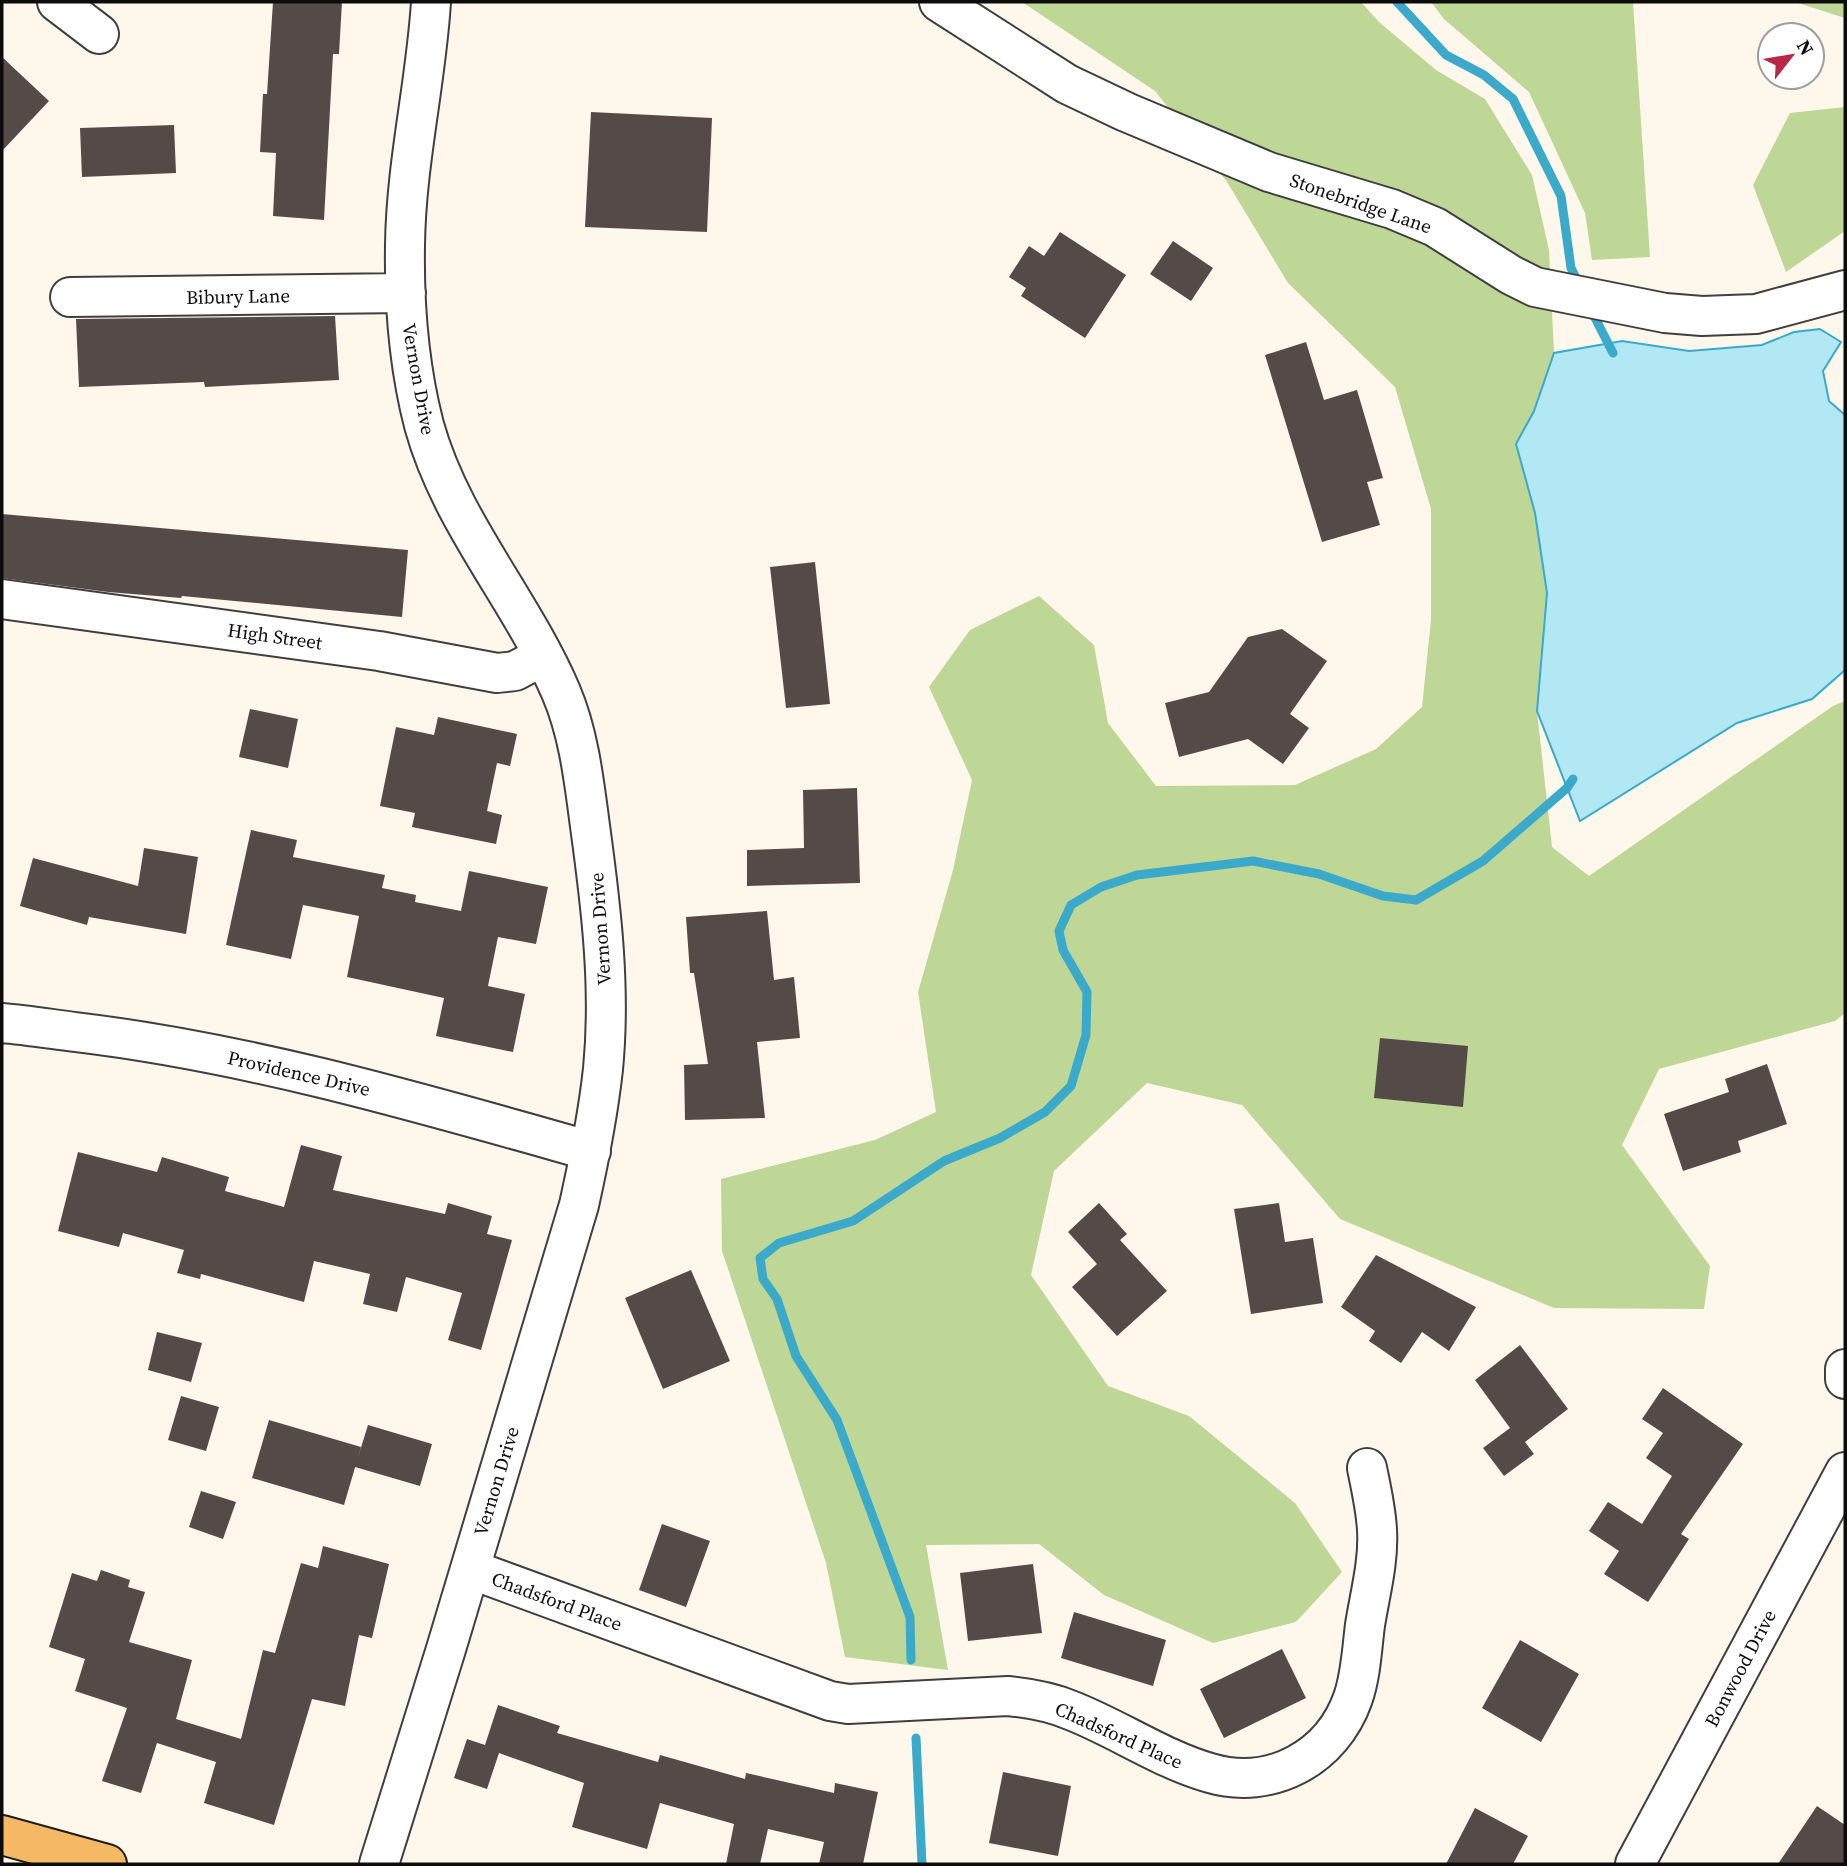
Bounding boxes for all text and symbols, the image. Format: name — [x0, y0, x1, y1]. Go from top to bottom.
north arrow — [1756, 21, 1826, 91]
text: N — [1791, 35, 1820, 60]
street label: Stonebridge Lane — [1287, 167, 1435, 239]
street label: Bibury Lane — [186, 282, 290, 310]
street label: Vernon Drive — [396, 321, 442, 437]
street label: High Street — [226, 616, 325, 656]
street label: Vernon Drive — [583, 872, 617, 986]
street label: Providence Drive — [225, 1044, 373, 1102]
street label: Vernon Drive — [467, 1423, 525, 1539]
street label: Chadsford Place — [488, 1565, 626, 1637]
street label: Bonwood Drive — [1698, 1605, 1782, 1731]
street label: Chadsford Place — [1051, 1695, 1187, 1775]

